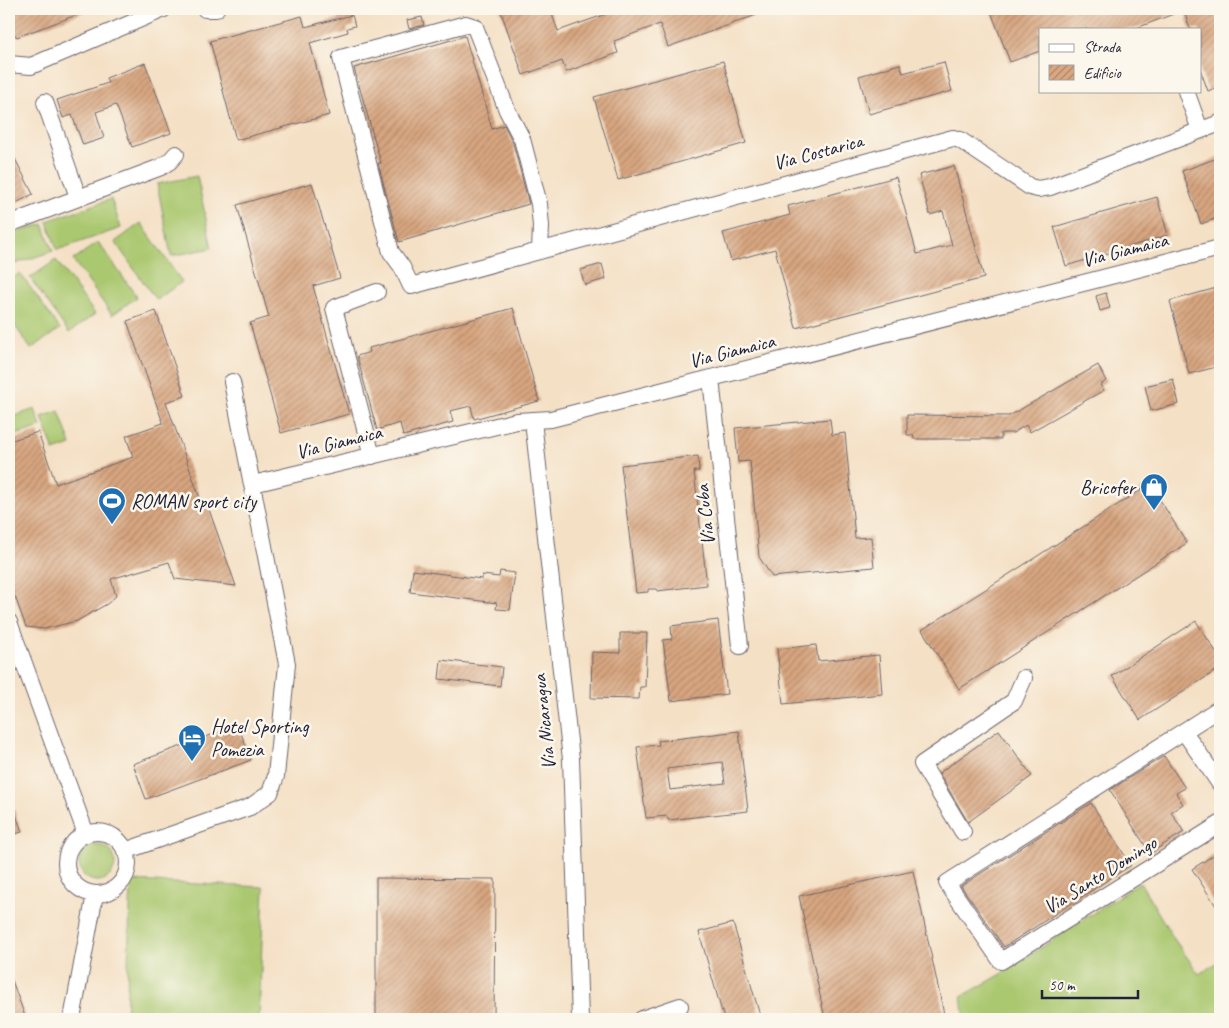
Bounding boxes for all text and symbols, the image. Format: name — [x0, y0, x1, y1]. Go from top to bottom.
legend — [1039, 28, 1202, 92]
text: Strada — [1084, 38, 1121, 57]
text: Edificio — [1084, 64, 1122, 83]
street label: Via Costarica — [771, 128, 867, 176]
street label: Via Giamaica — [1079, 227, 1172, 273]
street label: Via Giamaica — [686, 328, 779, 374]
street label: Via Giamaica — [293, 419, 386, 465]
shop icon: Bricofer — [1139, 472, 1169, 511]
place label: Bricofer — [1080, 475, 1137, 500]
street label: Via Cuba — [689, 482, 721, 546]
sports icon: ROMAN sport city — [97, 486, 127, 525]
place label: ROMAN sport city — [131, 489, 258, 514]
street label: Via Nicaragua — [526, 672, 561, 771]
place label: Hotel Sporting Pomezia — [211, 714, 310, 762]
hotel icon: Hotel Sporting Pomezia — [177, 723, 207, 762]
street label: Via Santo Domingo — [1039, 830, 1162, 920]
scale bar — [1042, 968, 1138, 1000]
text: 50 m — [1049, 976, 1076, 995]

